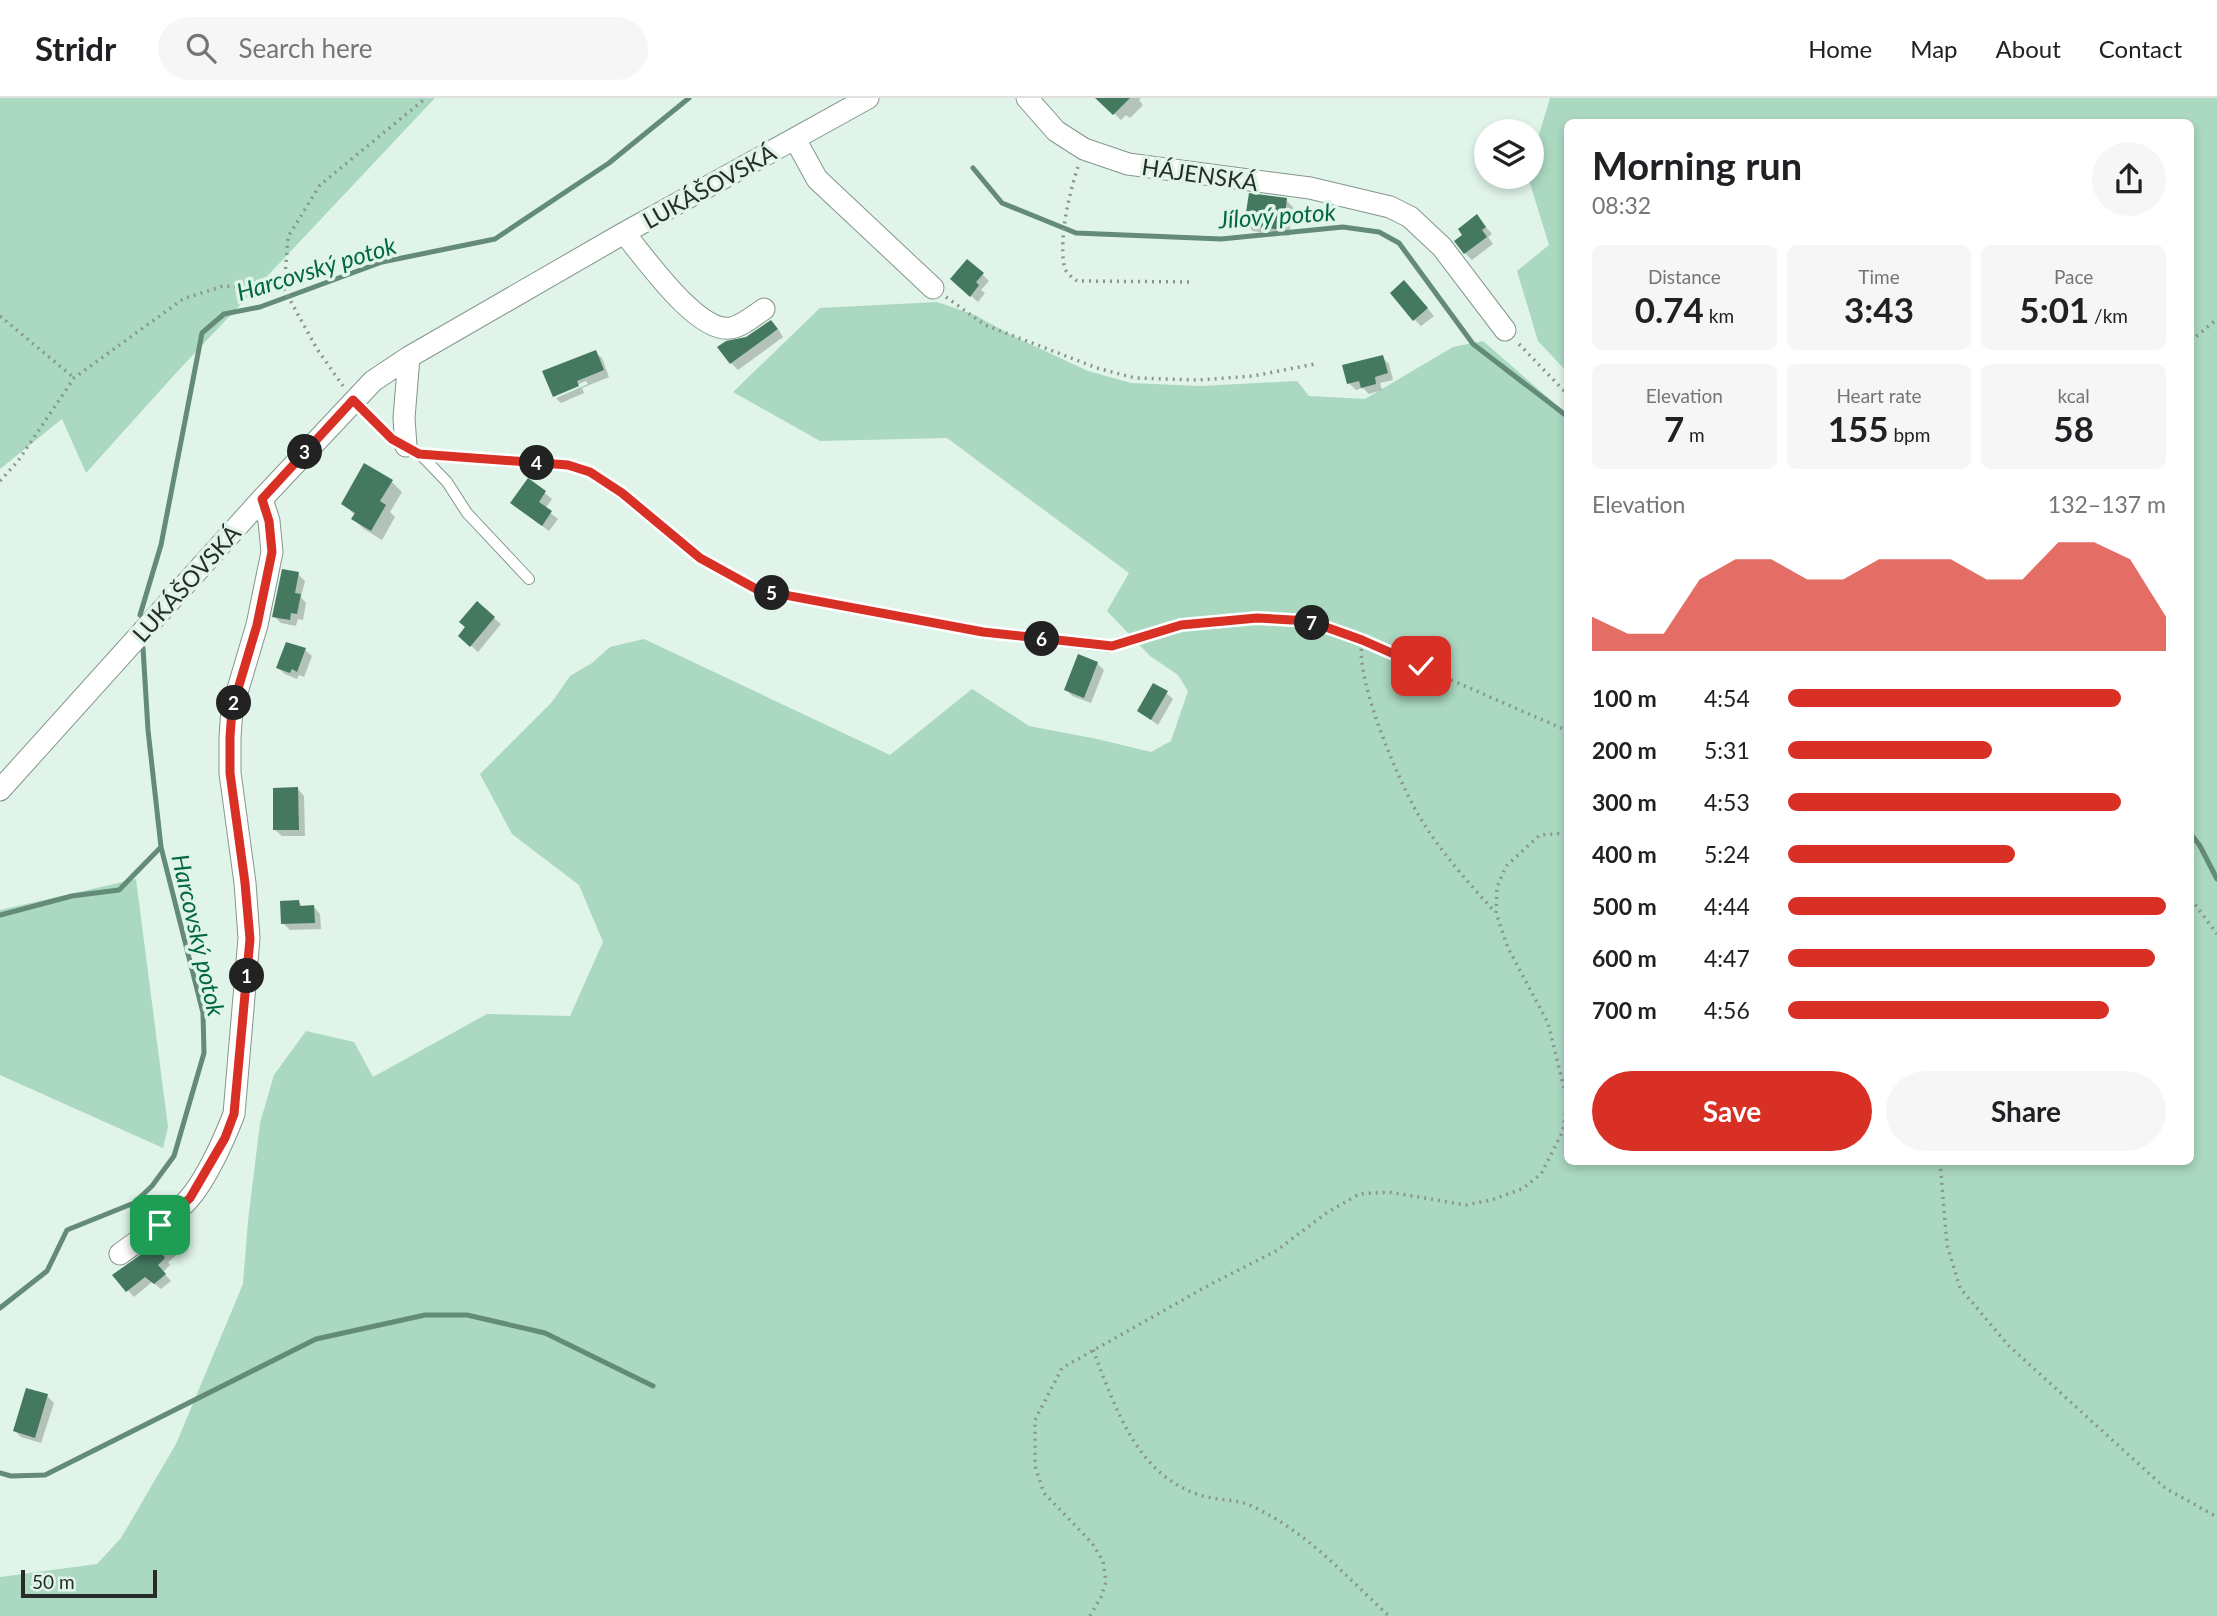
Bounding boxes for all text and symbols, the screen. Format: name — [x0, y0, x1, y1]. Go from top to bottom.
search box — [158, 17, 648, 80]
text: Stridr — [35, 28, 116, 68]
icon: search — [182, 29, 220, 67]
text: Search here — [238, 32, 372, 64]
text: Home — [1808, 34, 1872, 63]
text: Map — [1910, 34, 1958, 63]
text: About — [1996, 34, 2061, 63]
text: Contact — [2099, 34, 2182, 63]
map controls — [1474, 119, 1544, 189]
button: layers — [1474, 119, 1544, 189]
street label: LUKÁŠOVSKÁ — [638, 138, 781, 234]
text: Morning run — [1592, 142, 1802, 188]
button: share — [2092, 142, 2166, 216]
street label: HÁJENSKÁ — [1140, 152, 1260, 196]
text: 08:32 — [1592, 191, 1651, 219]
water label: Jílový potok — [1216, 196, 1337, 234]
water label: Harcovský potok — [233, 230, 400, 306]
text: Distance — [1648, 265, 1721, 288]
text: Time — [1858, 265, 1900, 288]
text: Pace — [2054, 265, 2093, 288]
text: 0.74 — [1635, 288, 1704, 330]
text: 3:43 — [1844, 288, 1914, 330]
text: 5:01 — [2019, 288, 2089, 330]
text: km — [1704, 304, 1734, 327]
text: /km — [2089, 304, 2128, 327]
text: Elevation — [1646, 384, 1723, 407]
text: Heart rate — [1836, 384, 1922, 407]
text: kcal — [2058, 384, 2090, 407]
text: 7 — [1664, 407, 1684, 449]
text: 155 — [1828, 407, 1889, 449]
text: 58 — [2053, 407, 2094, 449]
text: m — [1684, 423, 1705, 446]
text: bpm — [1889, 423, 1930, 446]
pin: 3 — [288, 434, 322, 470]
text: 3 — [299, 440, 310, 463]
pin: 4 — [520, 446, 554, 480]
text: 4 — [531, 451, 542, 474]
text: Elevation — [1592, 490, 1685, 518]
text: 132–137 m — [2048, 490, 2166, 518]
street label: LUKÁŠOVSKÁ — [126, 518, 246, 647]
pin: 5 — [754, 575, 790, 610]
text: 5 — [766, 581, 777, 604]
pin: 7 — [1294, 606, 1330, 640]
text: 7 — [1306, 611, 1317, 634]
pin: 6 — [1024, 622, 1060, 656]
text: 6 — [1036, 627, 1047, 650]
pin — [1391, 636, 1451, 696]
icon: check — [1402, 647, 1440, 685]
text: 100 m — [1592, 684, 1657, 712]
text: 4:54 — [1704, 684, 1750, 712]
pin: 2 — [216, 686, 252, 720]
text: 2 — [228, 691, 239, 714]
text: 200 m — [1592, 736, 1657, 764]
text: 5:31 — [1704, 736, 1750, 764]
text: 300 m — [1592, 788, 1657, 816]
text: 4:53 — [1704, 788, 1750, 816]
text: 400 m — [1592, 840, 1657, 868]
text: 5:24 — [1704, 840, 1750, 868]
water label: Harcovský potok — [166, 851, 232, 1019]
text: 500 m — [1592, 892, 1657, 920]
text: 4:44 — [1704, 892, 1750, 920]
text: 600 m — [1592, 944, 1657, 972]
text: 4:47 — [1704, 944, 1750, 972]
pin: 1 — [230, 958, 264, 994]
text: 1 — [241, 964, 252, 987]
text: 700 m — [1592, 996, 1657, 1024]
text: 4:56 — [1704, 996, 1750, 1024]
button: Save — [1592, 1071, 1872, 1151]
button: Share — [1886, 1071, 2166, 1151]
pin — [130, 1195, 190, 1255]
icon: arrive — [141, 1206, 179, 1244]
scale bar — [21, 1567, 158, 1599]
text: 50 m — [32, 1570, 75, 1593]

